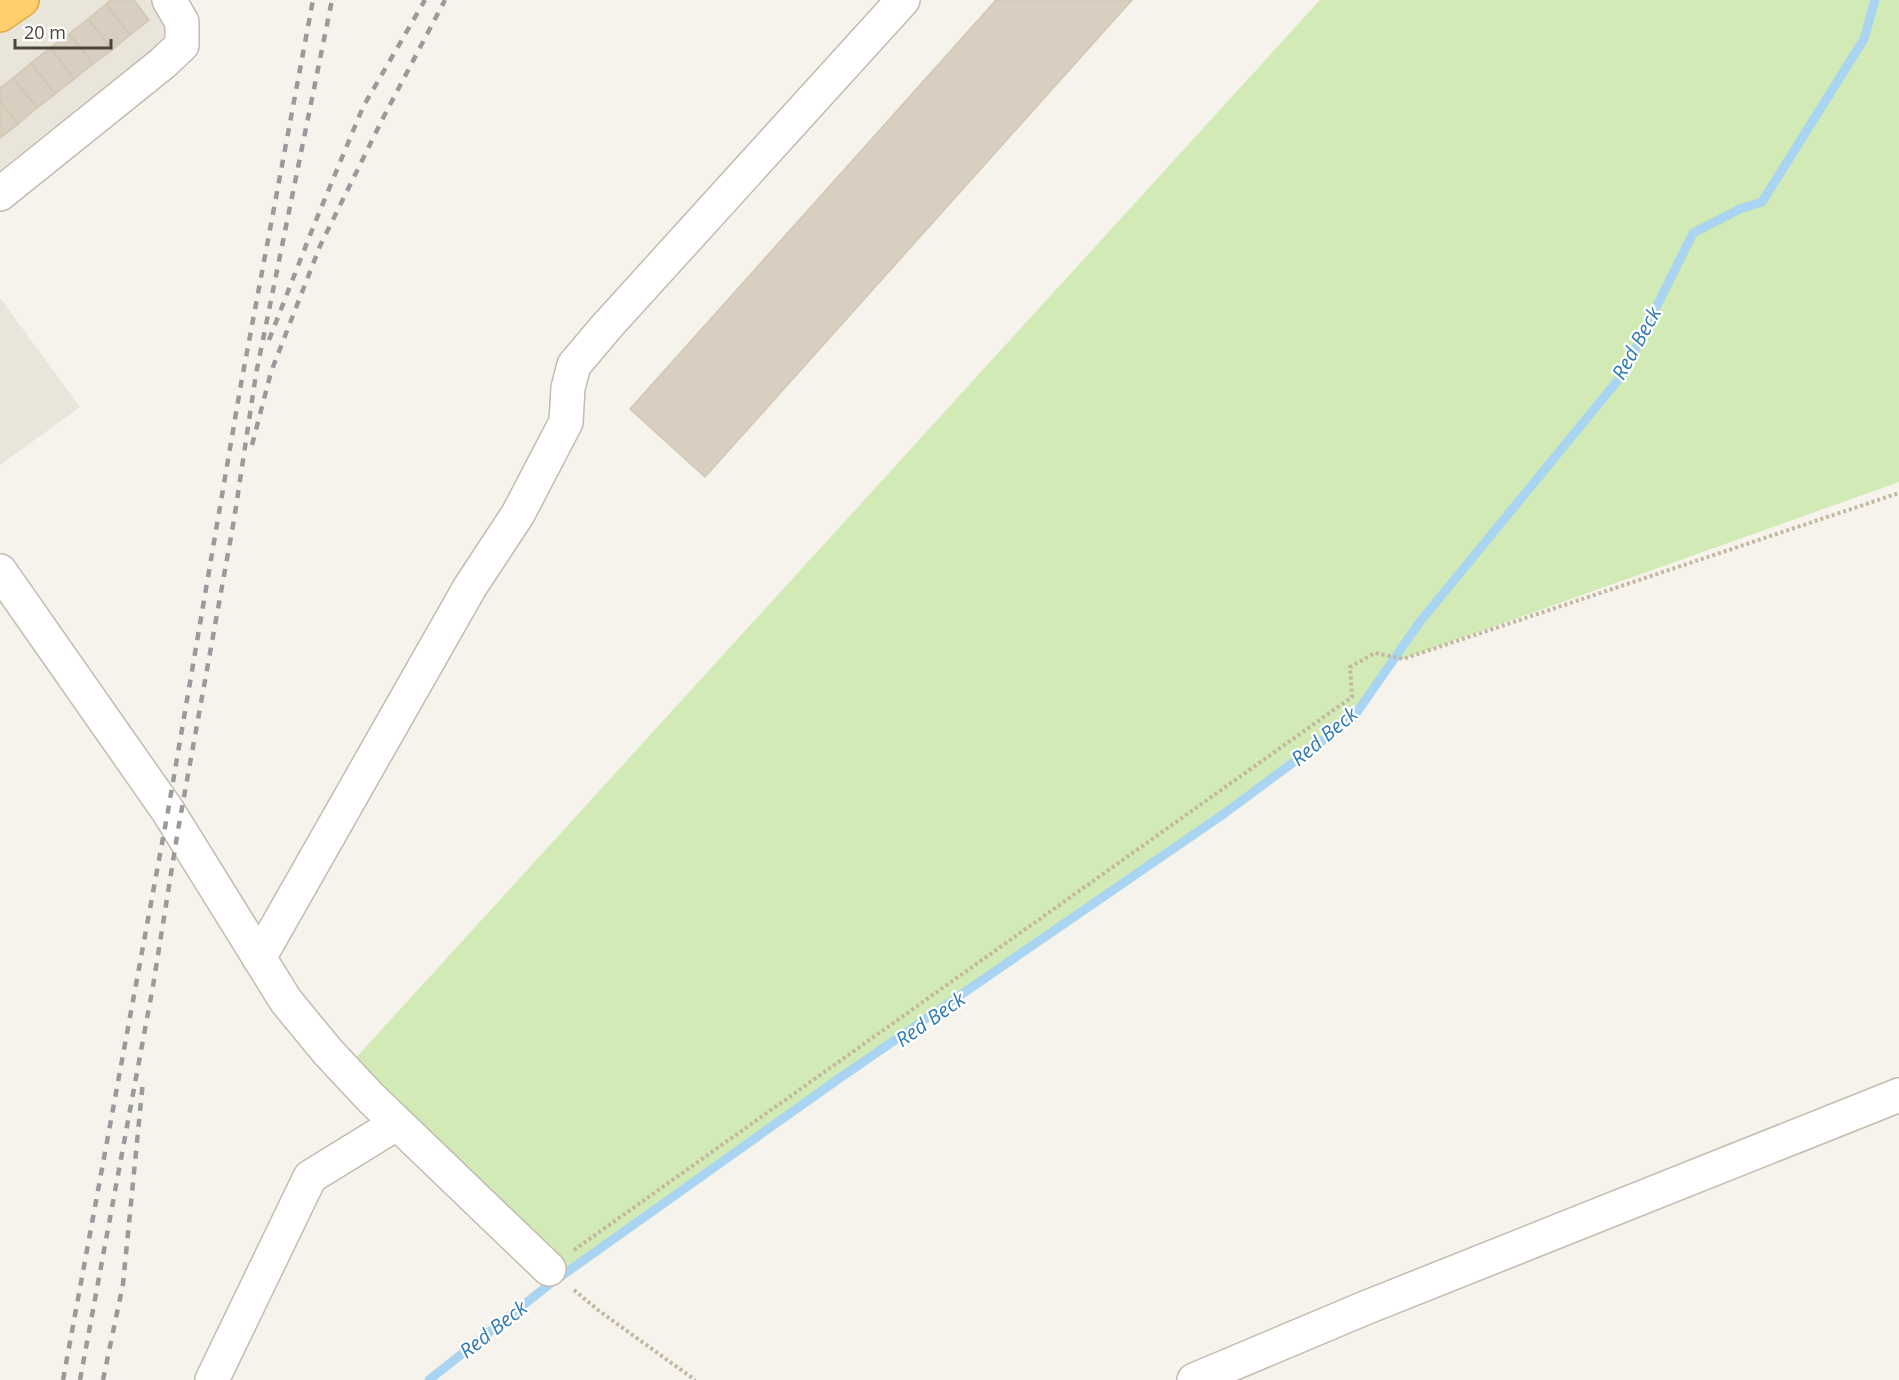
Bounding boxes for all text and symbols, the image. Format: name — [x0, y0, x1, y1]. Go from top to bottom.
scale bar — [15, 12, 111, 50]
text: 20 m — [24, 20, 66, 44]
water label: Red Beck — [1605, 301, 1668, 384]
water label: Red Beck — [1285, 700, 1364, 772]
water label: Red Beck — [890, 985, 971, 1053]
water label: Red Beck — [454, 1293, 533, 1364]

